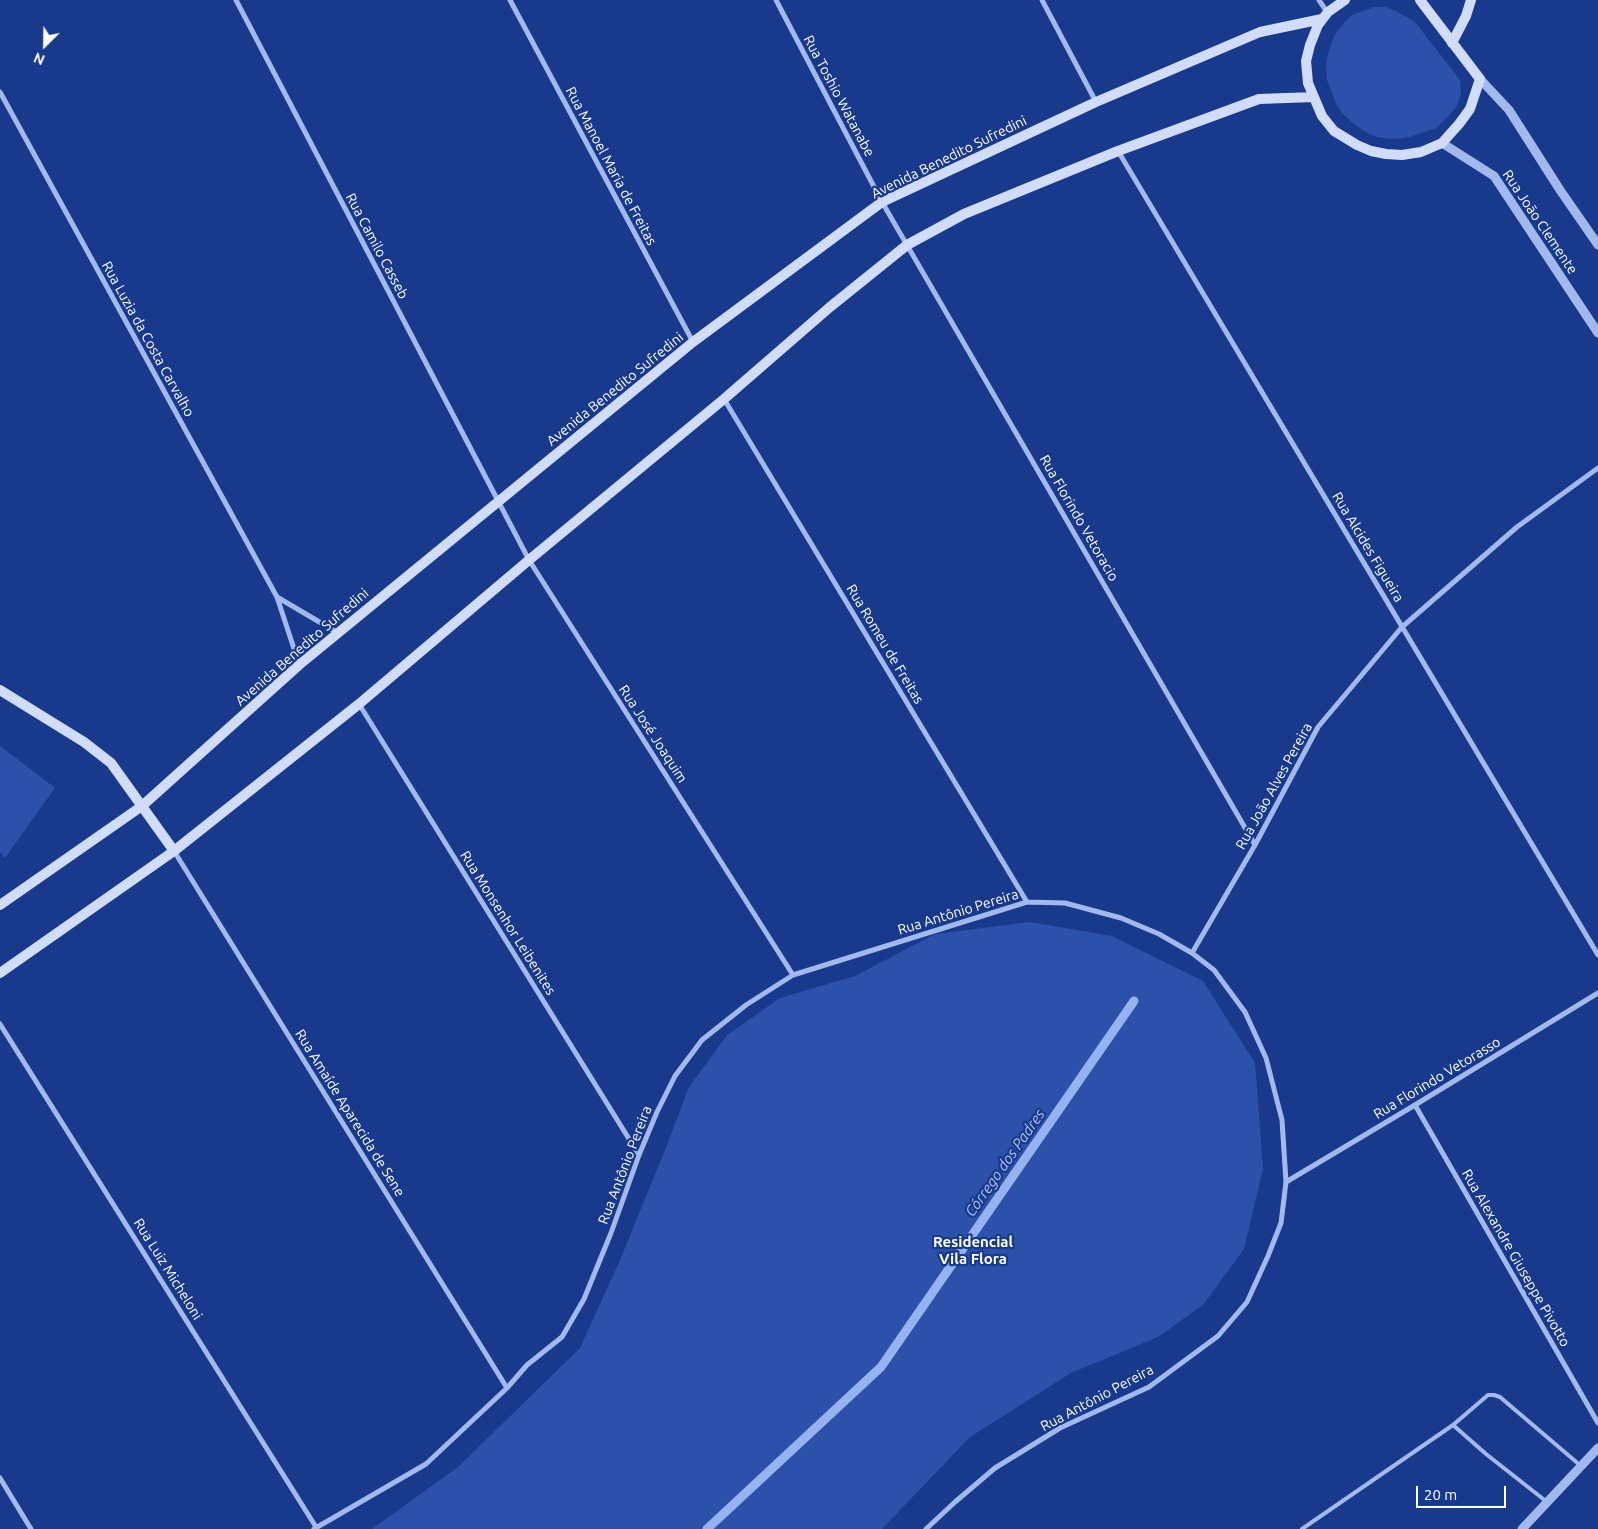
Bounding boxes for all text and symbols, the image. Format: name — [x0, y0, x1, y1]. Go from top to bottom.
north arrow — [20, 20, 70, 70]
street label: Rua Toshio Watanabe — [800, 32, 878, 160]
text: N — [31, 49, 47, 68]
street label: Rua Manoel Maria de Freitas — [562, 84, 660, 248]
street label: Avenida Benedito Sufredini — [869, 112, 1029, 202]
street label: Rua João Clemente — [1499, 167, 1581, 277]
street label: Rua Camilo Casseb — [342, 190, 412, 302]
street label: Rua Luzia da Costa Carvalho — [98, 258, 198, 420]
street label: Avenida Benedito Sufredini — [543, 329, 687, 449]
street label: Rua Florindo Vetoracio — [1036, 452, 1122, 584]
street label: Rua Alcides Figueira — [1329, 489, 1407, 605]
street label: Rua Romeu de Freitas — [843, 581, 927, 707]
street label: Avenida Benedito Sufredini — [232, 585, 372, 709]
street label: Rua José Joaquim — [615, 682, 691, 786]
street label: Rua João Alves Pereira — [1232, 720, 1316, 852]
street label: Rua Monsenhor Leibenites — [457, 848, 559, 998]
street label: Rua Antônio Pereira — [896, 886, 1020, 938]
street label: Rua Amaíde Aparecida de Sene — [291, 1026, 409, 1200]
street label: Rua Florindo Vetorasso — [1370, 1033, 1504, 1123]
street label: Rua Antônio Pereira — [595, 1103, 655, 1227]
water label: Córrego dos Padres — [961, 1106, 1049, 1220]
street label: Rua Alexandre Giuseppe Pivotto — [1458, 1166, 1574, 1350]
street label: Rua Luiz Micheloni — [130, 1215, 206, 1323]
district label: Residencial Vila Flora — [933, 1233, 1013, 1268]
street label: Rua Antônio Pereira — [1038, 1361, 1156, 1435]
scale bar — [1418, 1476, 1508, 1508]
text: 20 m — [1424, 1486, 1457, 1503]

